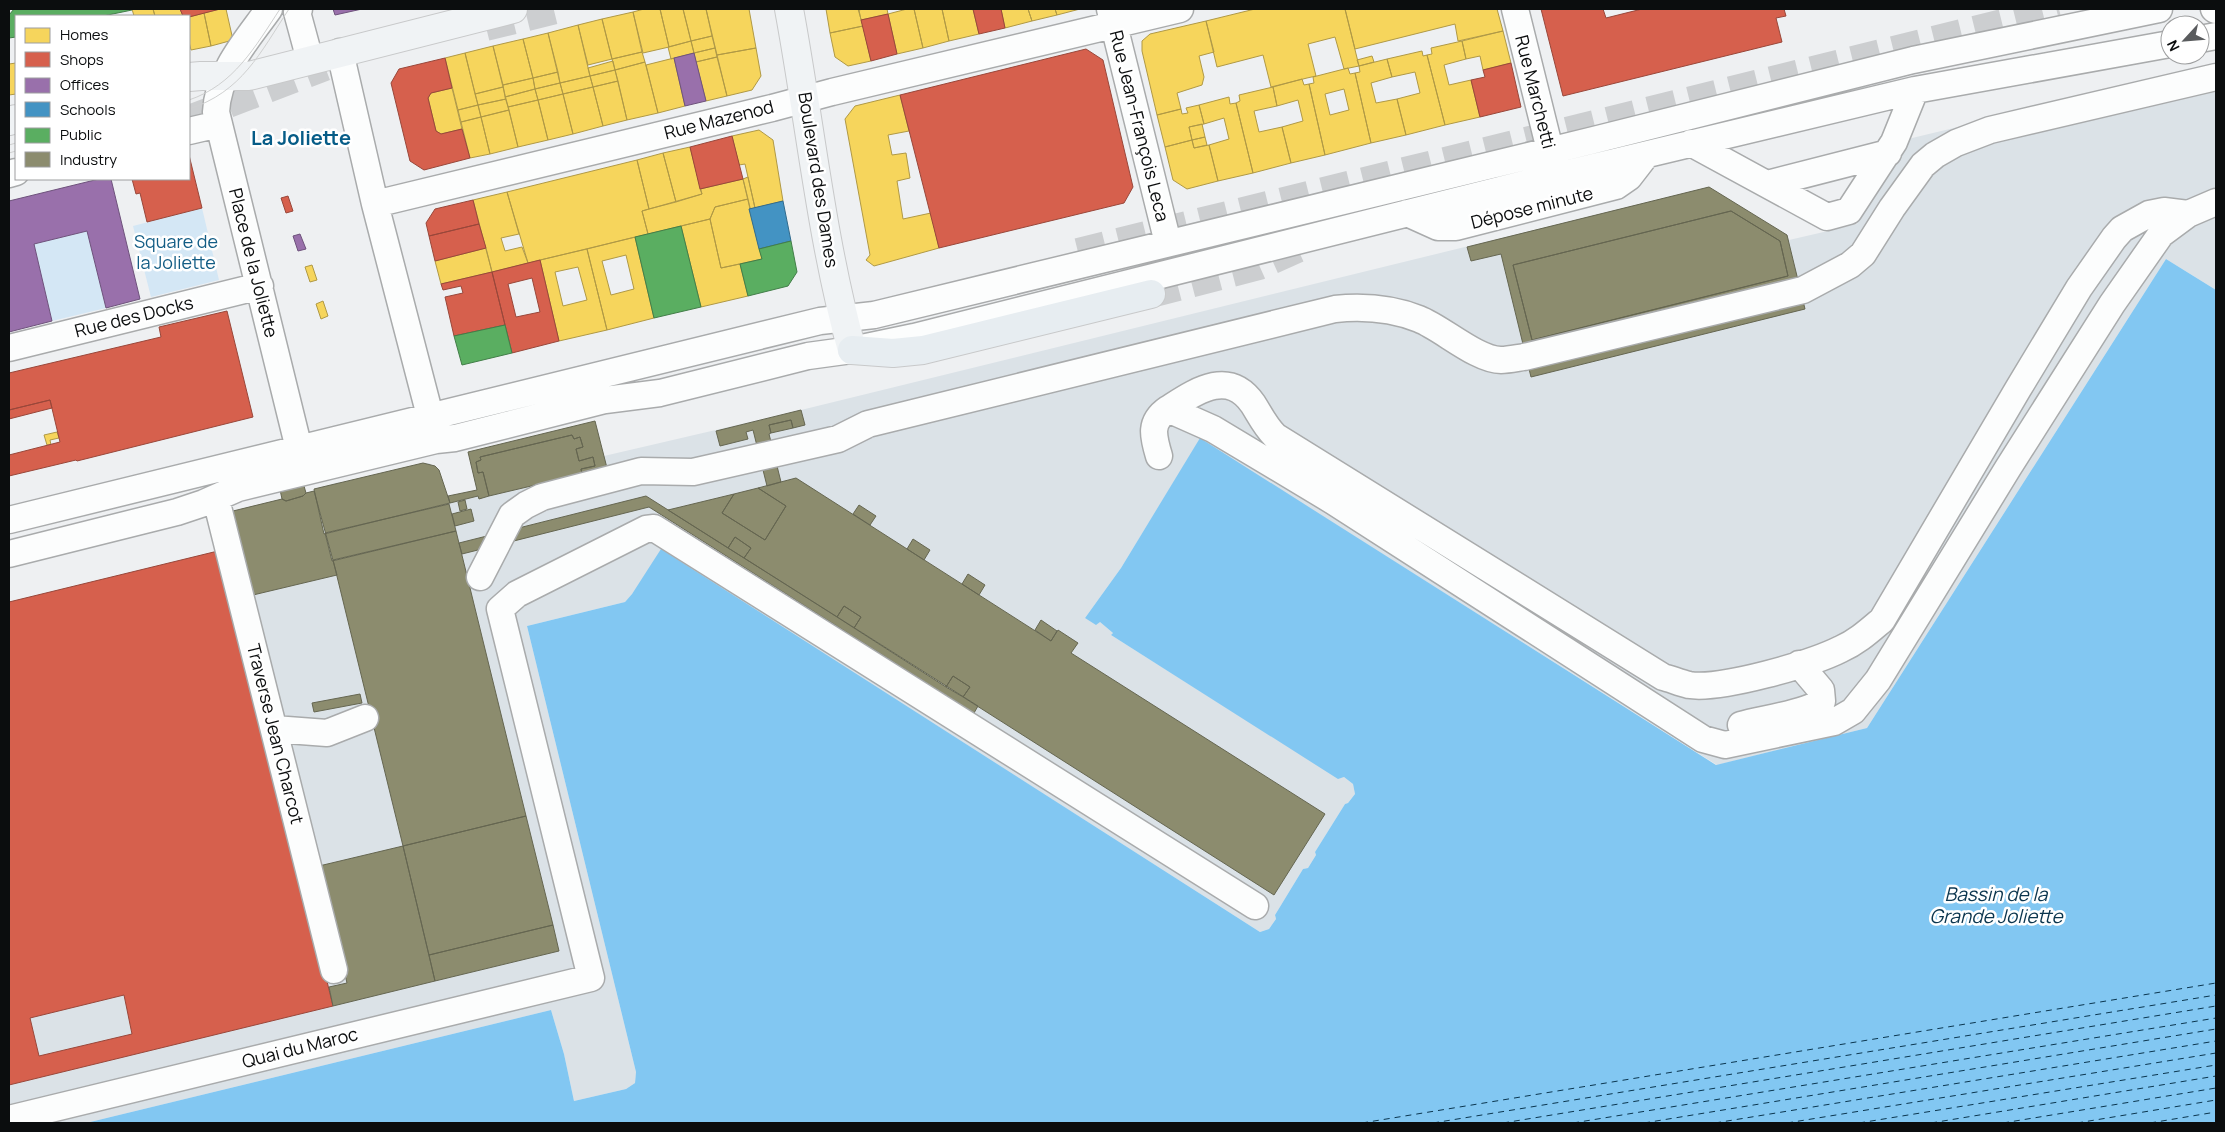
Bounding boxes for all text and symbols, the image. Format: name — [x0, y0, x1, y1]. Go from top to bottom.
legend — [15, 15, 190, 180]
north arrow — [2160, 15, 2210, 65]
text: Homes — [60, 24, 109, 45]
street label: Rue Jean-François Leca — [1105, 28, 1175, 224]
street label: Rue Marchetti — [1510, 32, 1562, 151]
text: N — [2162, 37, 2184, 55]
text: Shops — [60, 49, 104, 70]
text: Offices — [60, 74, 109, 95]
street label: Boulevard des Dames — [793, 90, 845, 269]
street label: Rue Mazenod — [661, 94, 776, 144]
text: Schools — [60, 99, 116, 120]
text: Public — [60, 124, 102, 145]
district label: La Joliette — [251, 124, 351, 151]
text: Industry — [60, 149, 117, 170]
street label: Dépose minute — [1468, 180, 1595, 234]
street label: Place de la Joliette — [224, 185, 284, 340]
park label: Square de la Joliette — [134, 229, 218, 274]
street label: Rue des Docks — [72, 290, 196, 342]
street label: Traverse Jean Charcot — [242, 641, 310, 826]
water label: Bassin de la Grande Joliette — [1929, 881, 2064, 929]
street label: Quai du Maroc — [239, 1021, 360, 1073]

